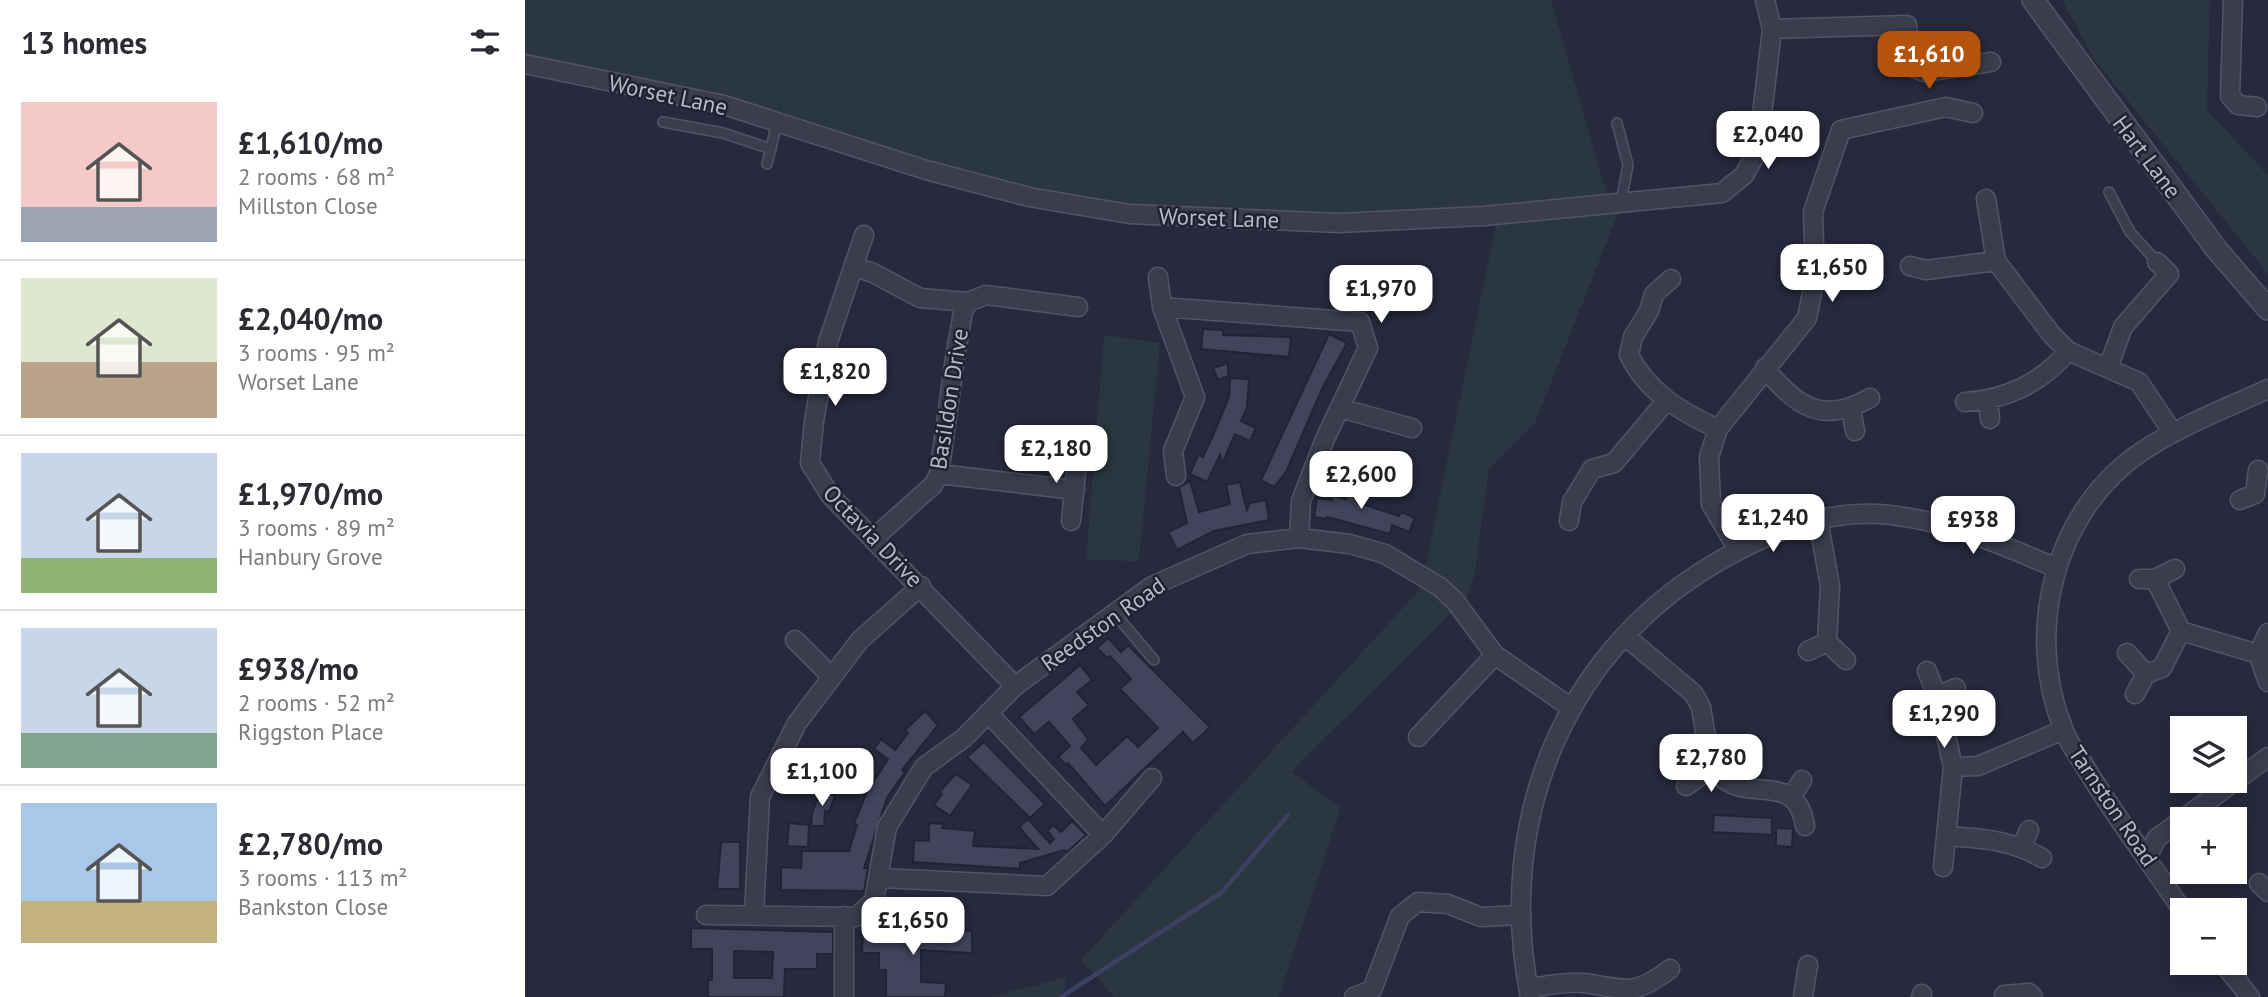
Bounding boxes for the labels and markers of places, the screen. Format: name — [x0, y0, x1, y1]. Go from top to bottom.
pin: £1,610 — [1872, 32, 1986, 91]
pin: £2,040 — [1711, 111, 1825, 171]
pin: £1,650 — [1775, 244, 1889, 304]
pin: £1,970 — [1324, 266, 1438, 325]
pin: £1,820 — [778, 348, 892, 408]
pin: £2,180 — [999, 426, 1113, 485]
pin: £2,600 — [1304, 452, 1418, 511]
pin: £1,240 — [1716, 494, 1830, 554]
pin: £938 — [1932, 496, 2014, 556]
pin: £1,290 — [1887, 690, 2001, 750]
pin: £2,780 — [1654, 734, 1768, 794]
pin: £1,100 — [765, 748, 879, 808]
pin: £1,650 — [856, 898, 970, 957]

